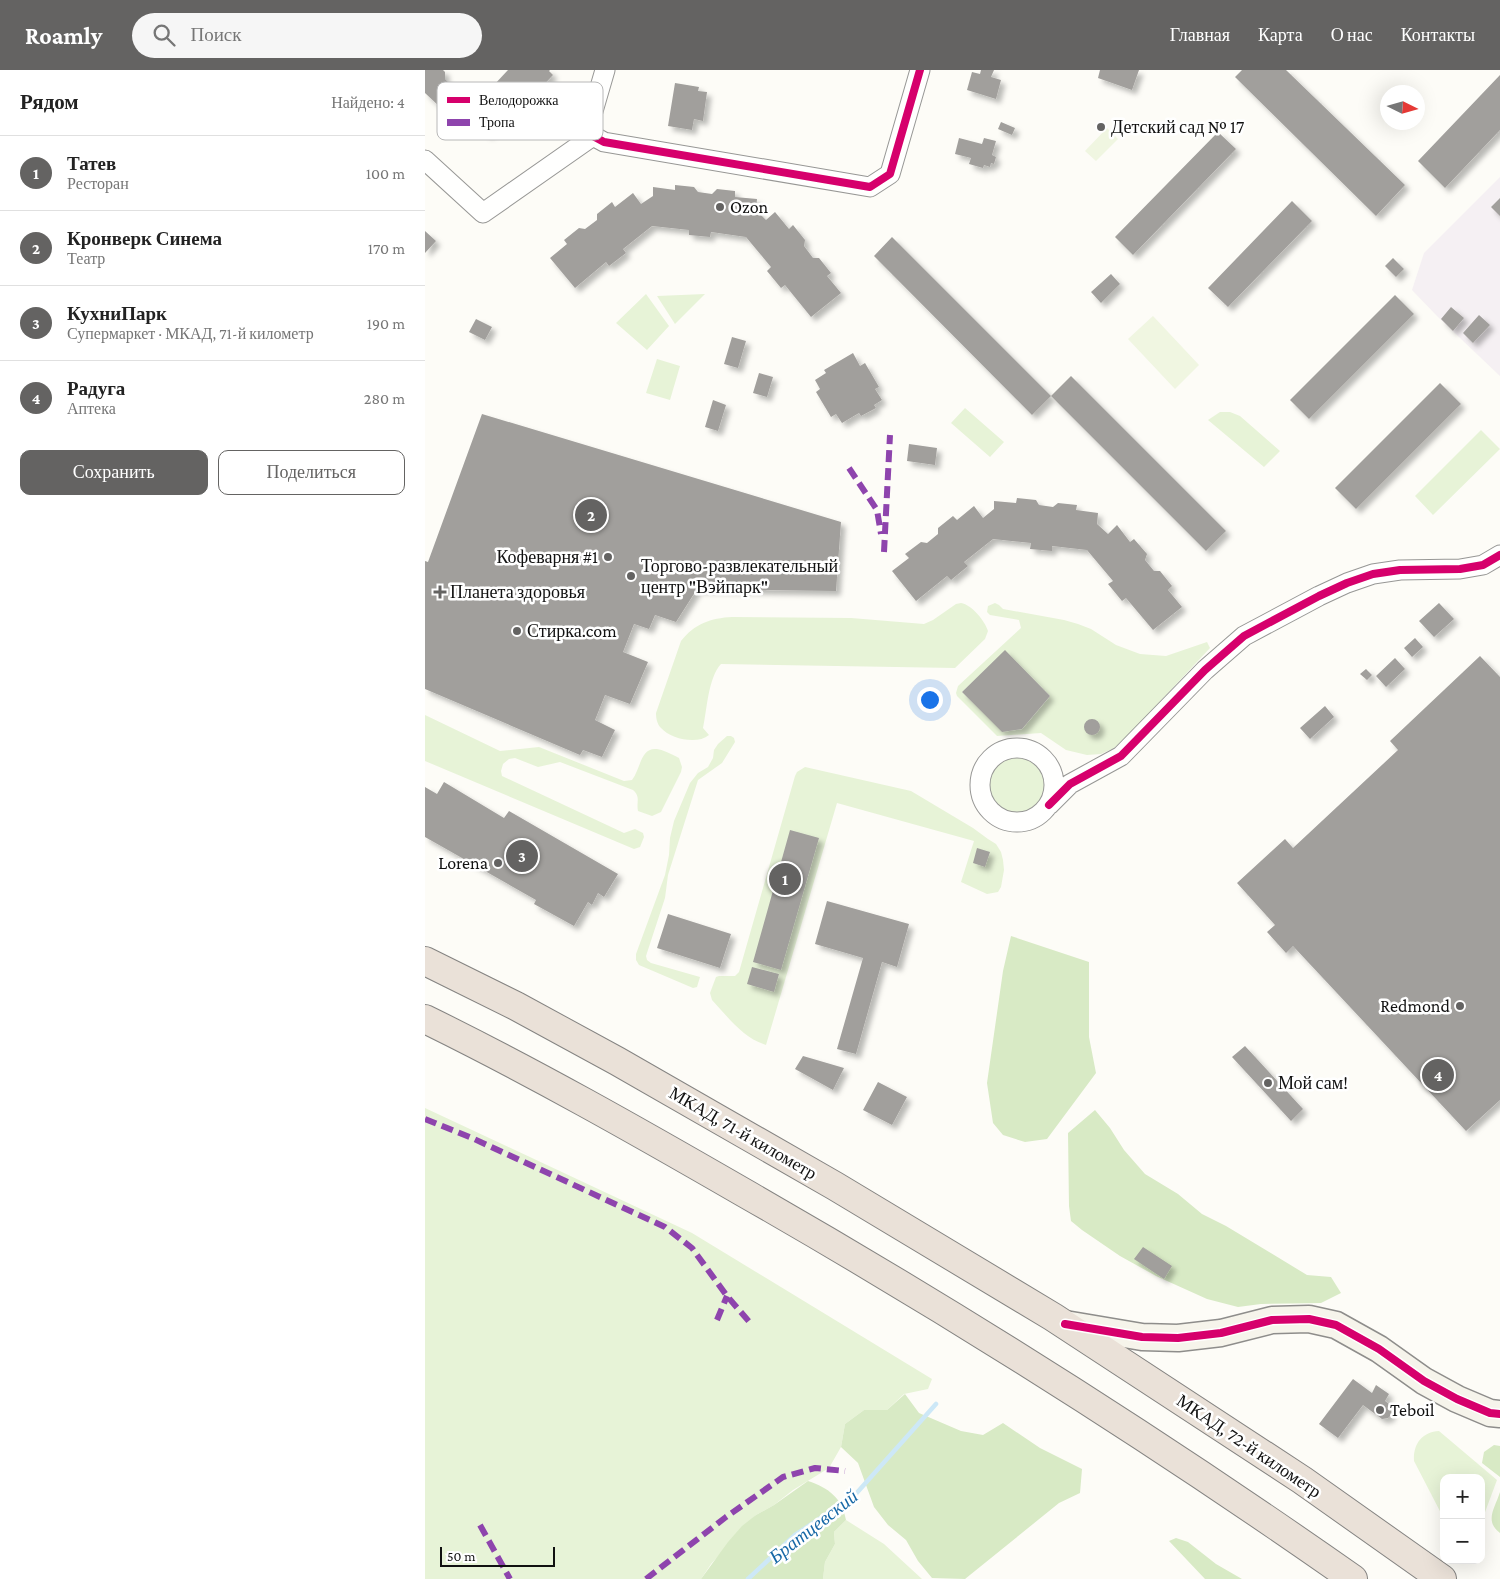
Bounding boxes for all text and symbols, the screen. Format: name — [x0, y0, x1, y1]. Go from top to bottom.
search box — [132, 13, 482, 58]
icon: search — [150, 21, 178, 49]
text: Roamly — [25, 22, 102, 49]
text: Поиск — [190, 24, 241, 45]
text: Главная — [1170, 25, 1230, 45]
text: Карта — [1258, 25, 1303, 45]
text: О нас — [1331, 25, 1373, 45]
text: Контакты — [1401, 25, 1475, 45]
legend — [437, 82, 603, 140]
north arrow — [1380, 85, 1425, 130]
text: Рядом — [20, 90, 79, 114]
text: Велодорожка — [479, 92, 559, 108]
text: Найдено: 4 — [331, 94, 405, 111]
text: Тропа — [479, 114, 516, 130]
place label: Детский сад № 17 — [1111, 117, 1244, 137]
marker: Детский сад № 17 — [1095, 121, 1107, 133]
text: Татев — [67, 153, 116, 174]
text: 1 — [33, 165, 39, 182]
text: 100 m — [366, 165, 405, 182]
text: Ресторан — [67, 175, 129, 192]
place label: Ozon — [730, 197, 769, 217]
marker: Ozon — [714, 201, 726, 213]
text: Кронверк Синема — [67, 228, 222, 249]
text: 2 — [32, 240, 40, 257]
text: 170 m — [368, 240, 405, 257]
text: Театр — [67, 250, 105, 267]
text: КухниПарк — [67, 303, 167, 324]
text: 3 — [32, 315, 40, 332]
text: 190 m — [367, 315, 405, 332]
text: Супермаркет · МКАД, 71-й километр — [67, 325, 314, 342]
text: Радуга — [67, 378, 125, 399]
text: 4 — [32, 390, 40, 407]
text: 280 m — [364, 390, 405, 407]
text: Аптека — [67, 400, 116, 417]
button: Сохранить — [20, 450, 208, 495]
button: Поделиться — [218, 450, 405, 495]
pin: 2 — [575, 496, 607, 534]
place label: Кофеварня #1 — [496, 547, 598, 567]
marker: Кофеварня #1 — [602, 551, 614, 563]
place label: Торгово-развлекательный центр "Вэйпарк" — [641, 556, 839, 597]
marker: Торгово-развлекательный центр "Вэйпарк" — [625, 570, 637, 582]
place label: Планета здоровья — [450, 582, 585, 602]
marker: Планета здоровья — [434, 586, 446, 598]
place label: Стирка.com — [527, 621, 617, 641]
marker: Стирка.com — [511, 625, 523, 637]
your location — [917, 687, 943, 713]
pin: 3 — [506, 837, 538, 875]
place label: Lorena — [438, 853, 488, 873]
marker: Lorena — [492, 857, 504, 869]
pin: 1 — [769, 860, 801, 898]
place label: Redmond — [1380, 996, 1451, 1016]
marker: Redmond — [1454, 1000, 1466, 1012]
pin: 4 — [1422, 1056, 1454, 1094]
place label: Мой сам! — [1278, 1073, 1348, 1093]
marker: Мой сам! — [1262, 1077, 1274, 1089]
street label: МКАД, 71-й километр — [666, 1083, 820, 1183]
street label: МКАД, 72-й километр — [1173, 1390, 1325, 1502]
place label: Teboil — [1390, 1400, 1435, 1420]
marker: Teboil — [1374, 1404, 1386, 1416]
map controls — [1440, 1474, 1485, 1564]
button: + — [1440, 1474, 1485, 1519]
water label: Братцевский — [764, 1485, 862, 1568]
button: − — [1440, 1519, 1485, 1564]
scale bar — [440, 1544, 555, 1567]
text: 50 m — [447, 1548, 475, 1564]

